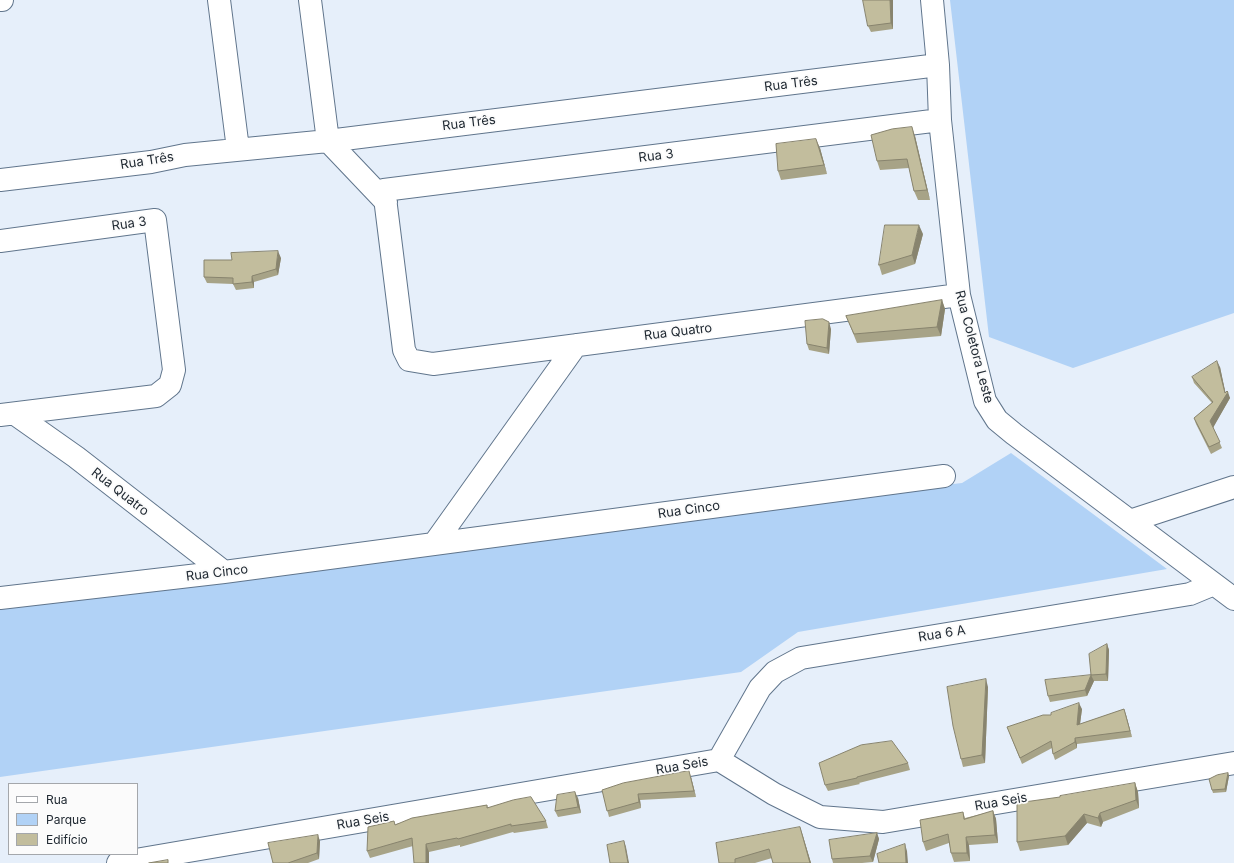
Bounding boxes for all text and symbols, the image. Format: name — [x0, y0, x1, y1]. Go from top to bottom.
street label: Rua Três — [763, 73, 819, 95]
street label: Rua Três — [441, 112, 497, 134]
street label: Rua 3 — [638, 146, 674, 166]
street label: Rua Três — [119, 149, 175, 173]
street label: Rua 3 — [111, 214, 147, 234]
street label: Rua Coletora Leste — [951, 289, 997, 405]
street label: Rua Quatro — [643, 320, 713, 344]
street label: Rua Quatro — [88, 465, 152, 519]
street label: Rua Cinco — [657, 498, 721, 522]
street label: Rua Cinco — [185, 561, 249, 585]
street label: Rua 6 A — [917, 623, 967, 645]
street label: Rua Seis — [655, 754, 709, 778]
legend — [8, 783, 138, 855]
street label: Rua Seis — [974, 790, 1028, 814]
text: Rua — [46, 792, 68, 807]
street label: Rua Seis — [336, 809, 390, 833]
text: Parque — [46, 812, 86, 827]
text: Edifício — [46, 832, 88, 847]

